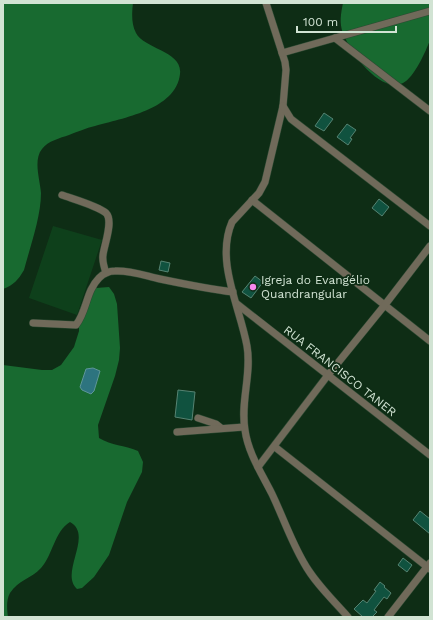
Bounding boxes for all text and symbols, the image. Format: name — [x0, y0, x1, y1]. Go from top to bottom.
scale bar — [297, 8, 396, 34]
text: 100 m — [303, 15, 338, 29]
place label: Igreja do Evangélio Quandrangular — [261, 273, 370, 301]
marker: Igreja do Evangélio Quandrangular — [248, 282, 258, 292]
street label: RUA FRANCISCO TANER — [281, 323, 399, 419]

